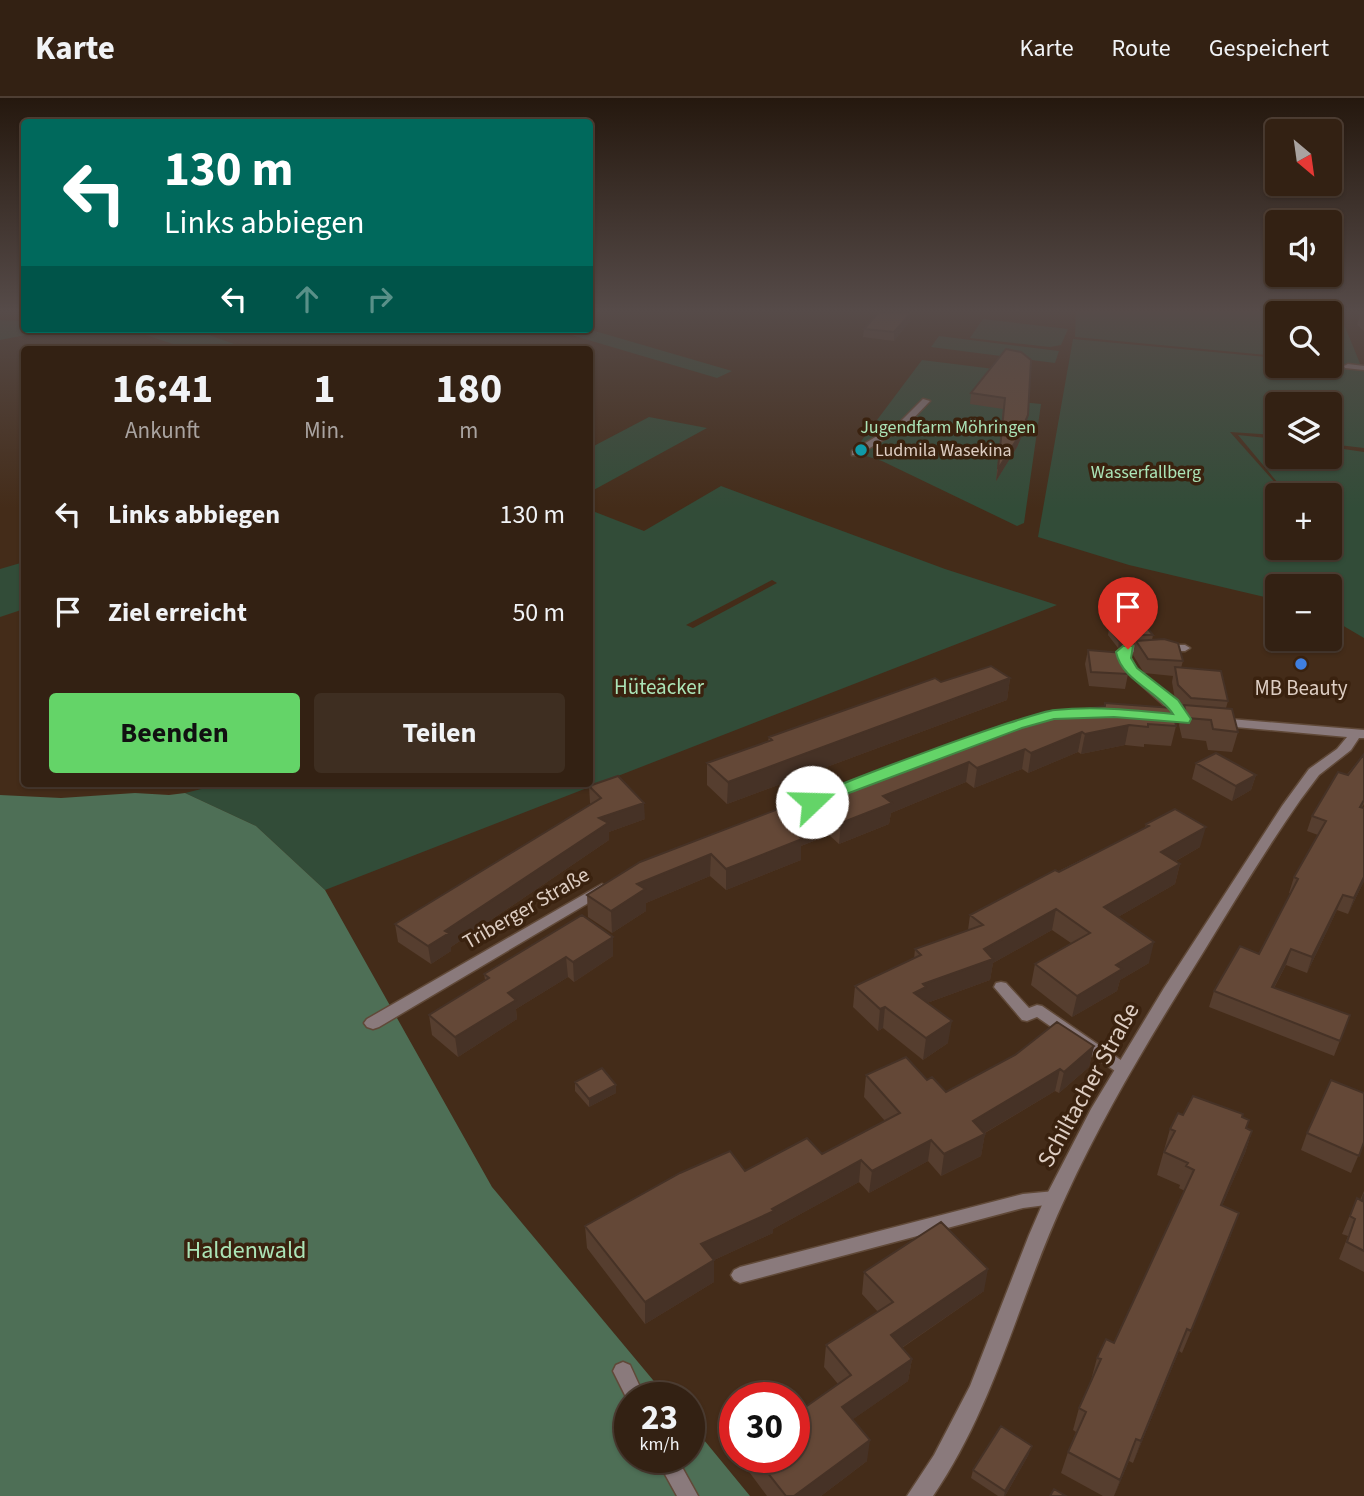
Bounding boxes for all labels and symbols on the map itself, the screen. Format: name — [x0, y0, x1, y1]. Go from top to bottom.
north arrow — [1265, 119, 1342, 196]
park label: Jugendfarm Möhringen — [860, 415, 1036, 440]
place label: Ludmila Wasekina — [875, 438, 1012, 463]
marker: Ludmila Wasekina — [853, 442, 869, 458]
park label: Wasserfallberg — [1091, 460, 1201, 485]
pin — [1098, 577, 1158, 649]
marker: MB Beauty — [1293, 656, 1309, 672]
park label: Hüteäcker — [614, 672, 705, 702]
place label: MB Beauty — [1254, 673, 1348, 703]
position arrow — [775, 765, 849, 839]
street label: Triberger Straße — [457, 860, 595, 956]
street label: Schiltacher Straße — [1029, 997, 1148, 1174]
park label: Haldenwald — [186, 1233, 306, 1268]
speed limit sign: 30 — [719, 1382, 810, 1473]

